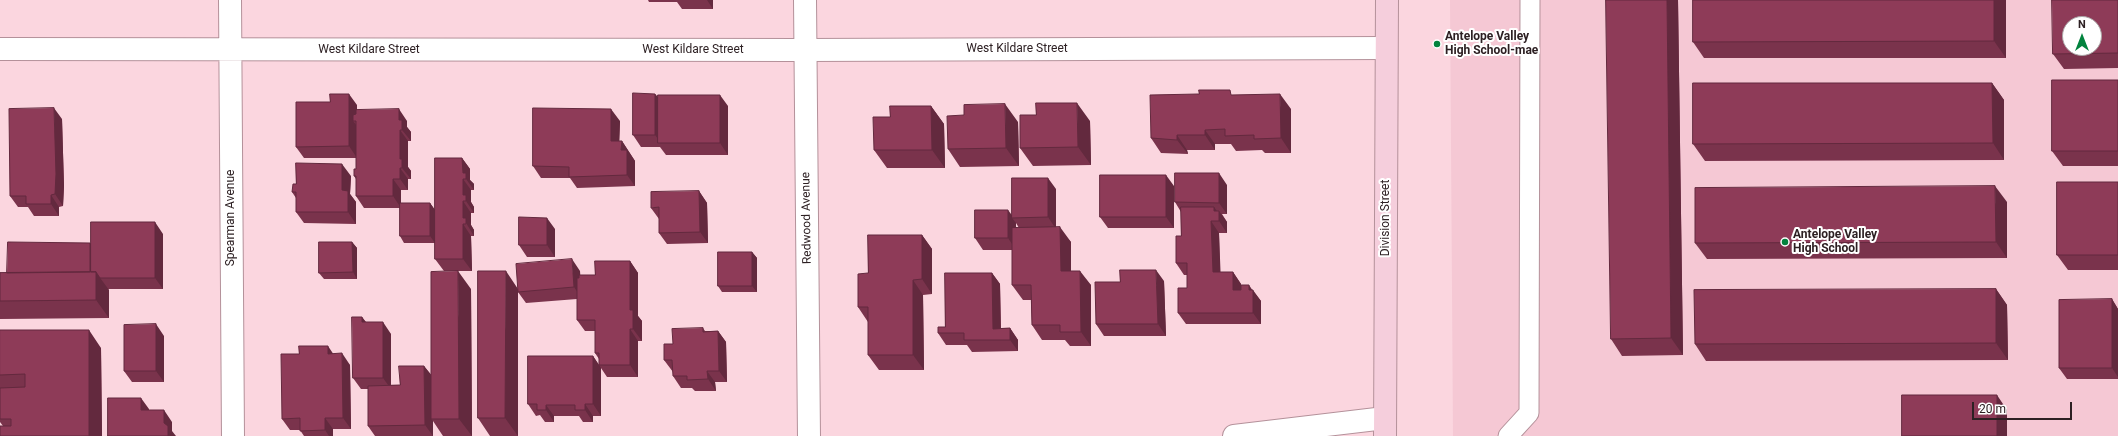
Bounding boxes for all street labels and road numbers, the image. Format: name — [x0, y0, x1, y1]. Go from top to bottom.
street label: West Kildare Street — [966, 42, 1068, 56]
street label: West Kildare Street — [318, 43, 420, 57]
street label: West Kildare Street — [642, 43, 744, 57]
street label: Spearman Avenue — [224, 170, 238, 266]
street label: Redwood Avenue — [799, 172, 815, 264]
street label: Division Street — [1379, 180, 1393, 256]

